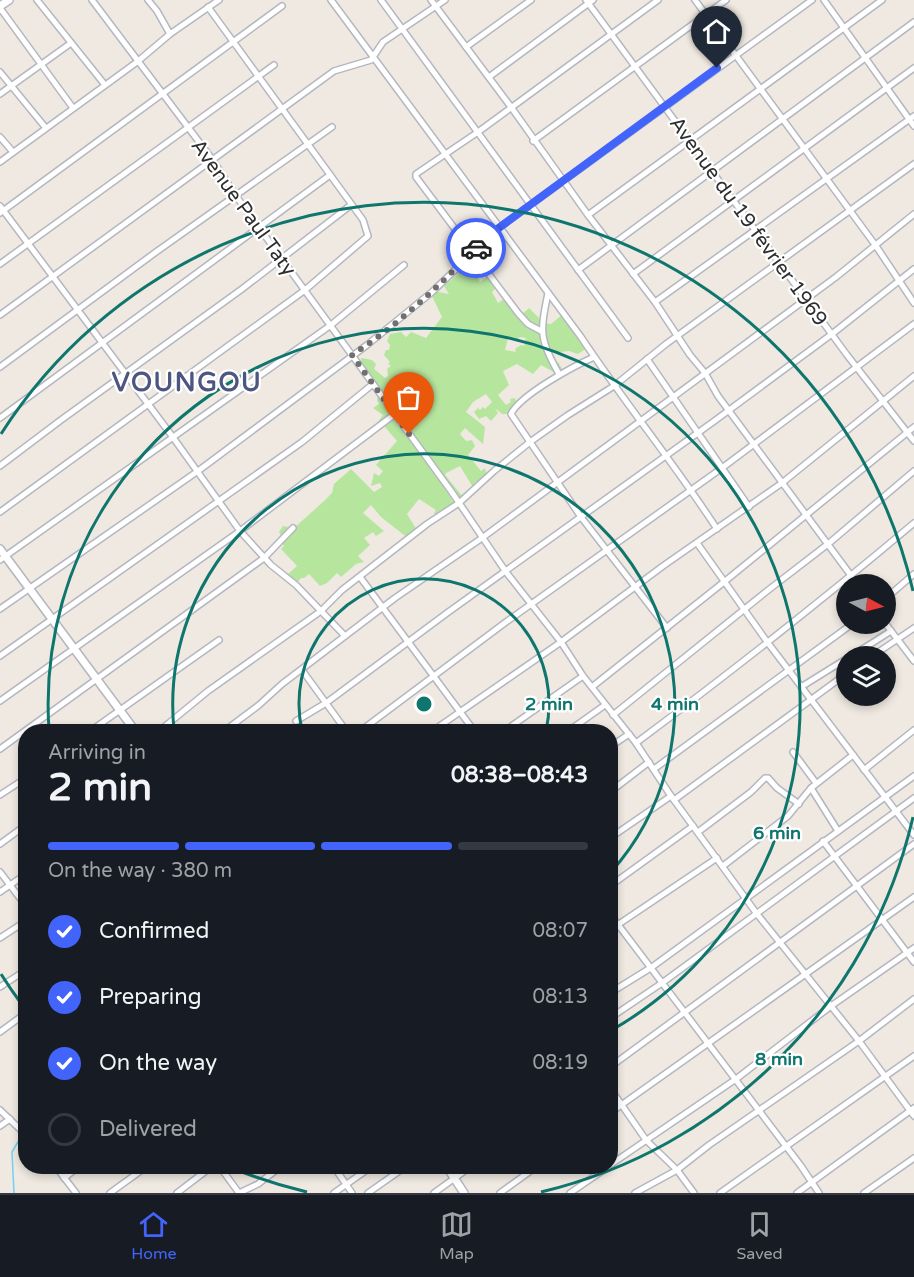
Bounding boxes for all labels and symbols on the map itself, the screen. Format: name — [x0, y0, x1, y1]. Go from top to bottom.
pin — [691, 6, 742, 68]
street label: Avenue du 19 février 1969 — [664, 112, 832, 331]
street label: Avenue Paul Taty — [186, 135, 301, 281]
courier — [446, 218, 506, 278]
district label: VOUNGOU — [112, 367, 262, 398]
pin — [383, 372, 434, 434]
north arrow — [836, 574, 896, 634]
text: 2 min — [525, 693, 573, 715]
text: 4 min — [651, 693, 699, 715]
centre of rings — [414, 694, 434, 714]
text: 6 min — [753, 822, 801, 844]
text: 8 min — [755, 1048, 803, 1070]

